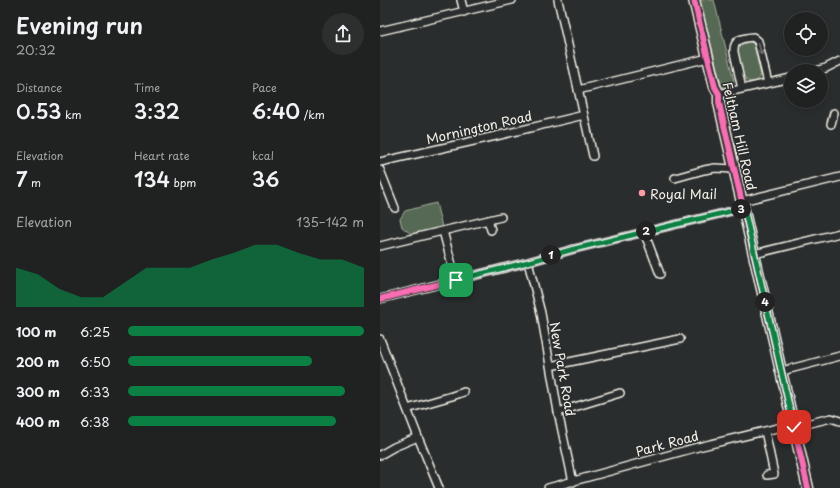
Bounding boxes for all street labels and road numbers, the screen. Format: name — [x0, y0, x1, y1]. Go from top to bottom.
street label: Feltham Hill Road — [718, 80, 762, 192]
street label: Mornington Road — [424, 106, 534, 148]
street label: New Park Road — [545, 320, 581, 418]
street label: Park Road — [633, 425, 701, 461]

